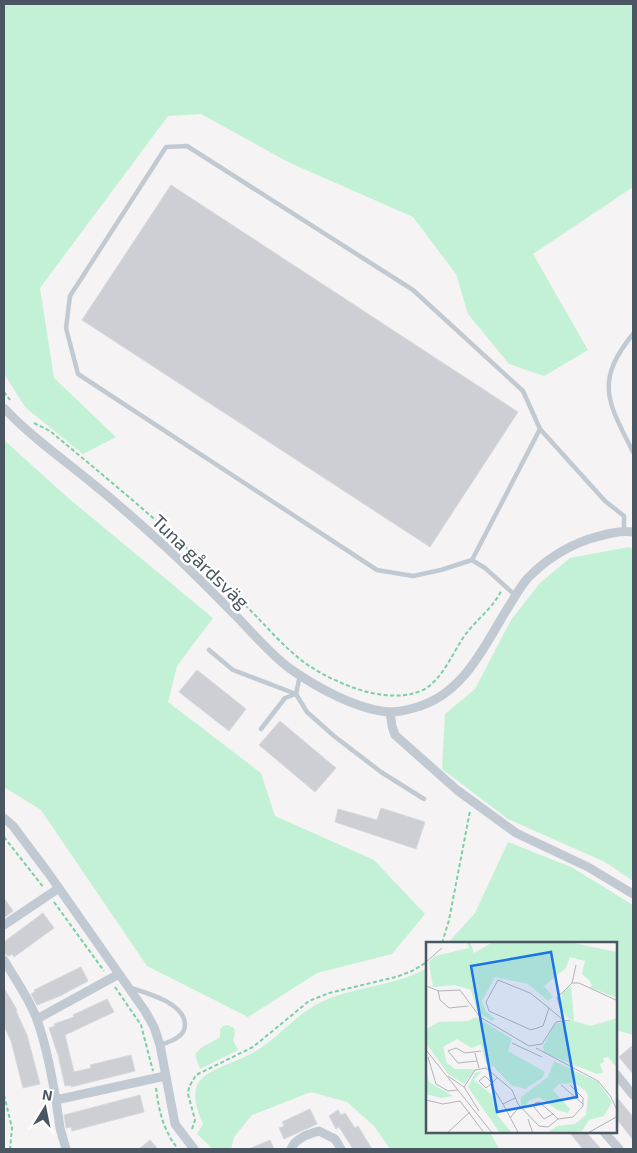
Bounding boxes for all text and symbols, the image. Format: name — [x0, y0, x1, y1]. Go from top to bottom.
street label: Tuna gårdsväg — [148, 509, 254, 613]
inset map — [426, 942, 617, 1133]
north arrow — [20, 1083, 70, 1133]
text: N — [41, 1085, 54, 1104]

